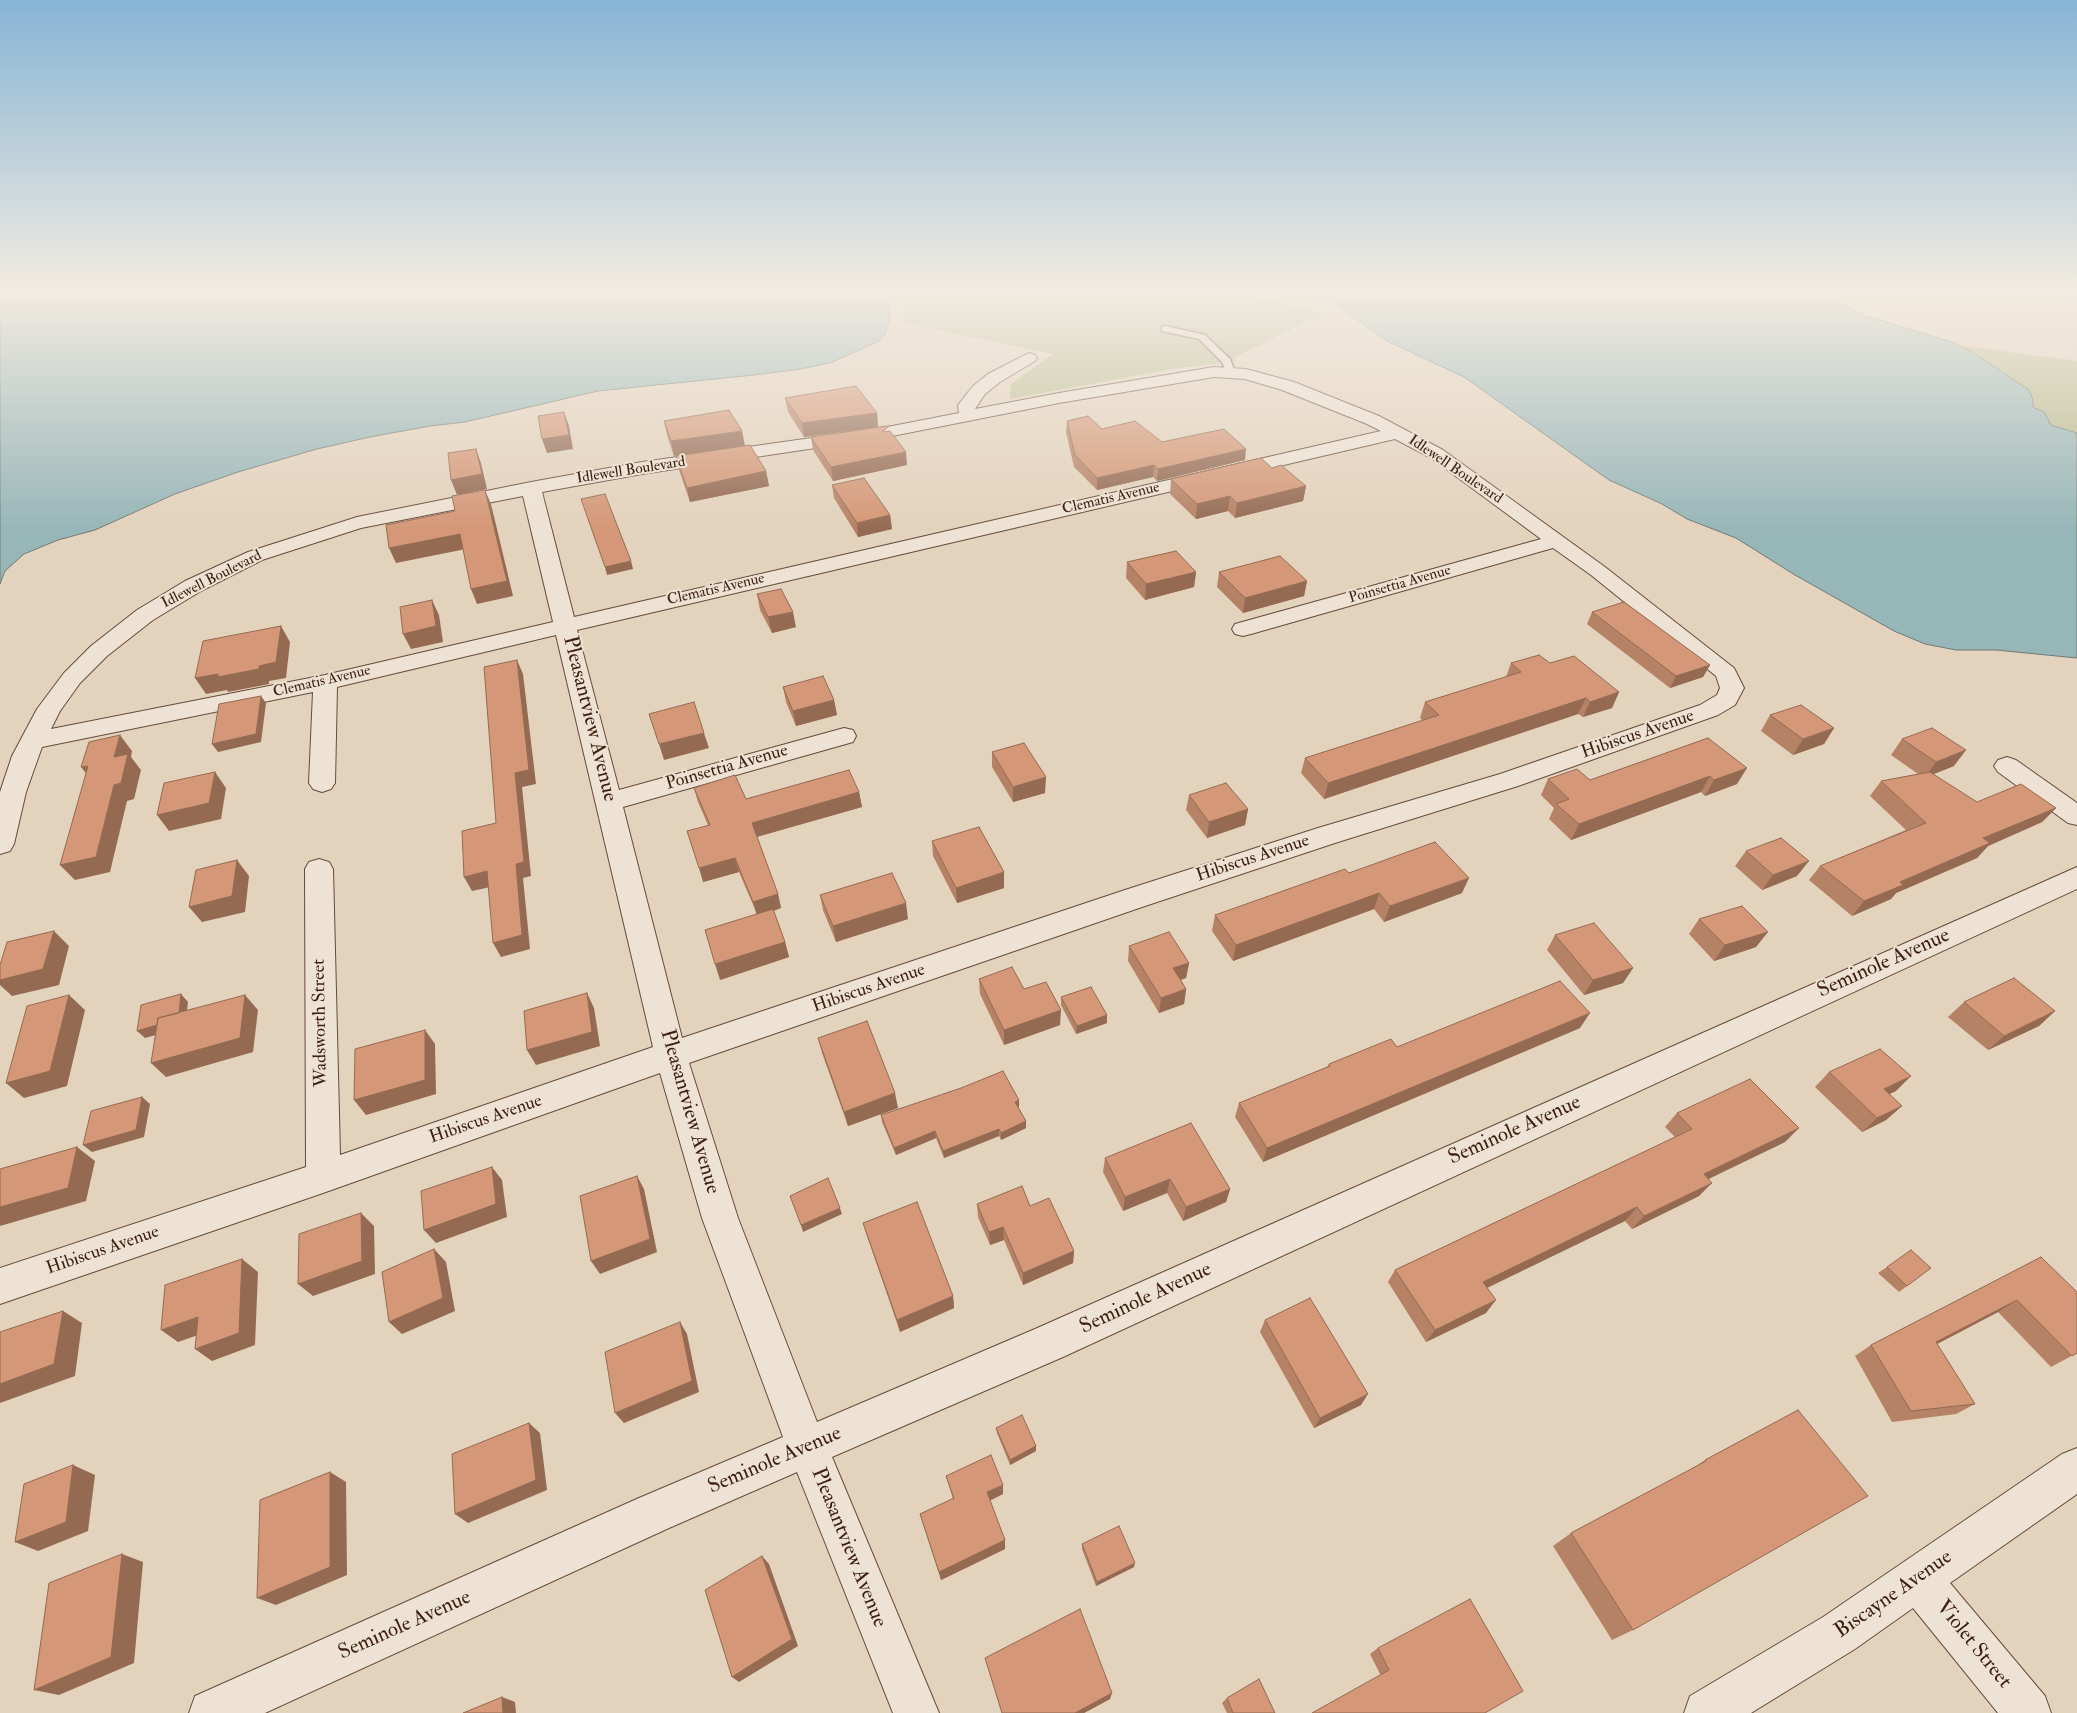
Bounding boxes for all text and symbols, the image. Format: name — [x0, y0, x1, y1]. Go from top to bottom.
street label: Idlewell Boulevard — [1404, 432, 1506, 508]
street label: Idlewell Boulevard — [575, 454, 687, 488]
street label: Clematis Avenue — [1061, 479, 1161, 519]
street label: Idlewell Boulevard — [159, 547, 265, 613]
street label: Poinsettia Avenue — [1347, 562, 1453, 608]
street label: Clematis Avenue — [666, 570, 766, 610]
street label: Pleasantview Avenue — [556, 634, 622, 804]
street label: Clematis Avenue — [272, 662, 372, 702]
street label: Hibiscus Avenue — [1579, 706, 1697, 764]
street label: Poinsettia Avenue — [663, 740, 791, 796]
street label: Hibiscus Avenue — [1194, 831, 1312, 887]
street label: Seminole Avenue — [1814, 924, 1954, 1004]
street label: Wadsworth Street — [309, 959, 333, 1087]
street label: Hibiscus Avenue — [810, 960, 928, 1018]
street label: Pleasantview Avenue — [653, 1027, 725, 1197]
street label: Hibiscus Avenue — [427, 1091, 545, 1149]
street label: Seminole Avenue — [1445, 1091, 1585, 1171]
street label: Hibiscus Avenue — [44, 1222, 162, 1280]
street label: Seminole Avenue — [1076, 1257, 1216, 1341]
street label: Seminole Avenue — [705, 1422, 845, 1500]
street label: Pleasantview Avenue — [805, 1465, 891, 1631]
street label: Biscayne Avenue — [1830, 1545, 1958, 1645]
street label: Seminole Avenue — [335, 1586, 475, 1666]
street label: Violet Street — [1930, 1596, 2016, 1694]

